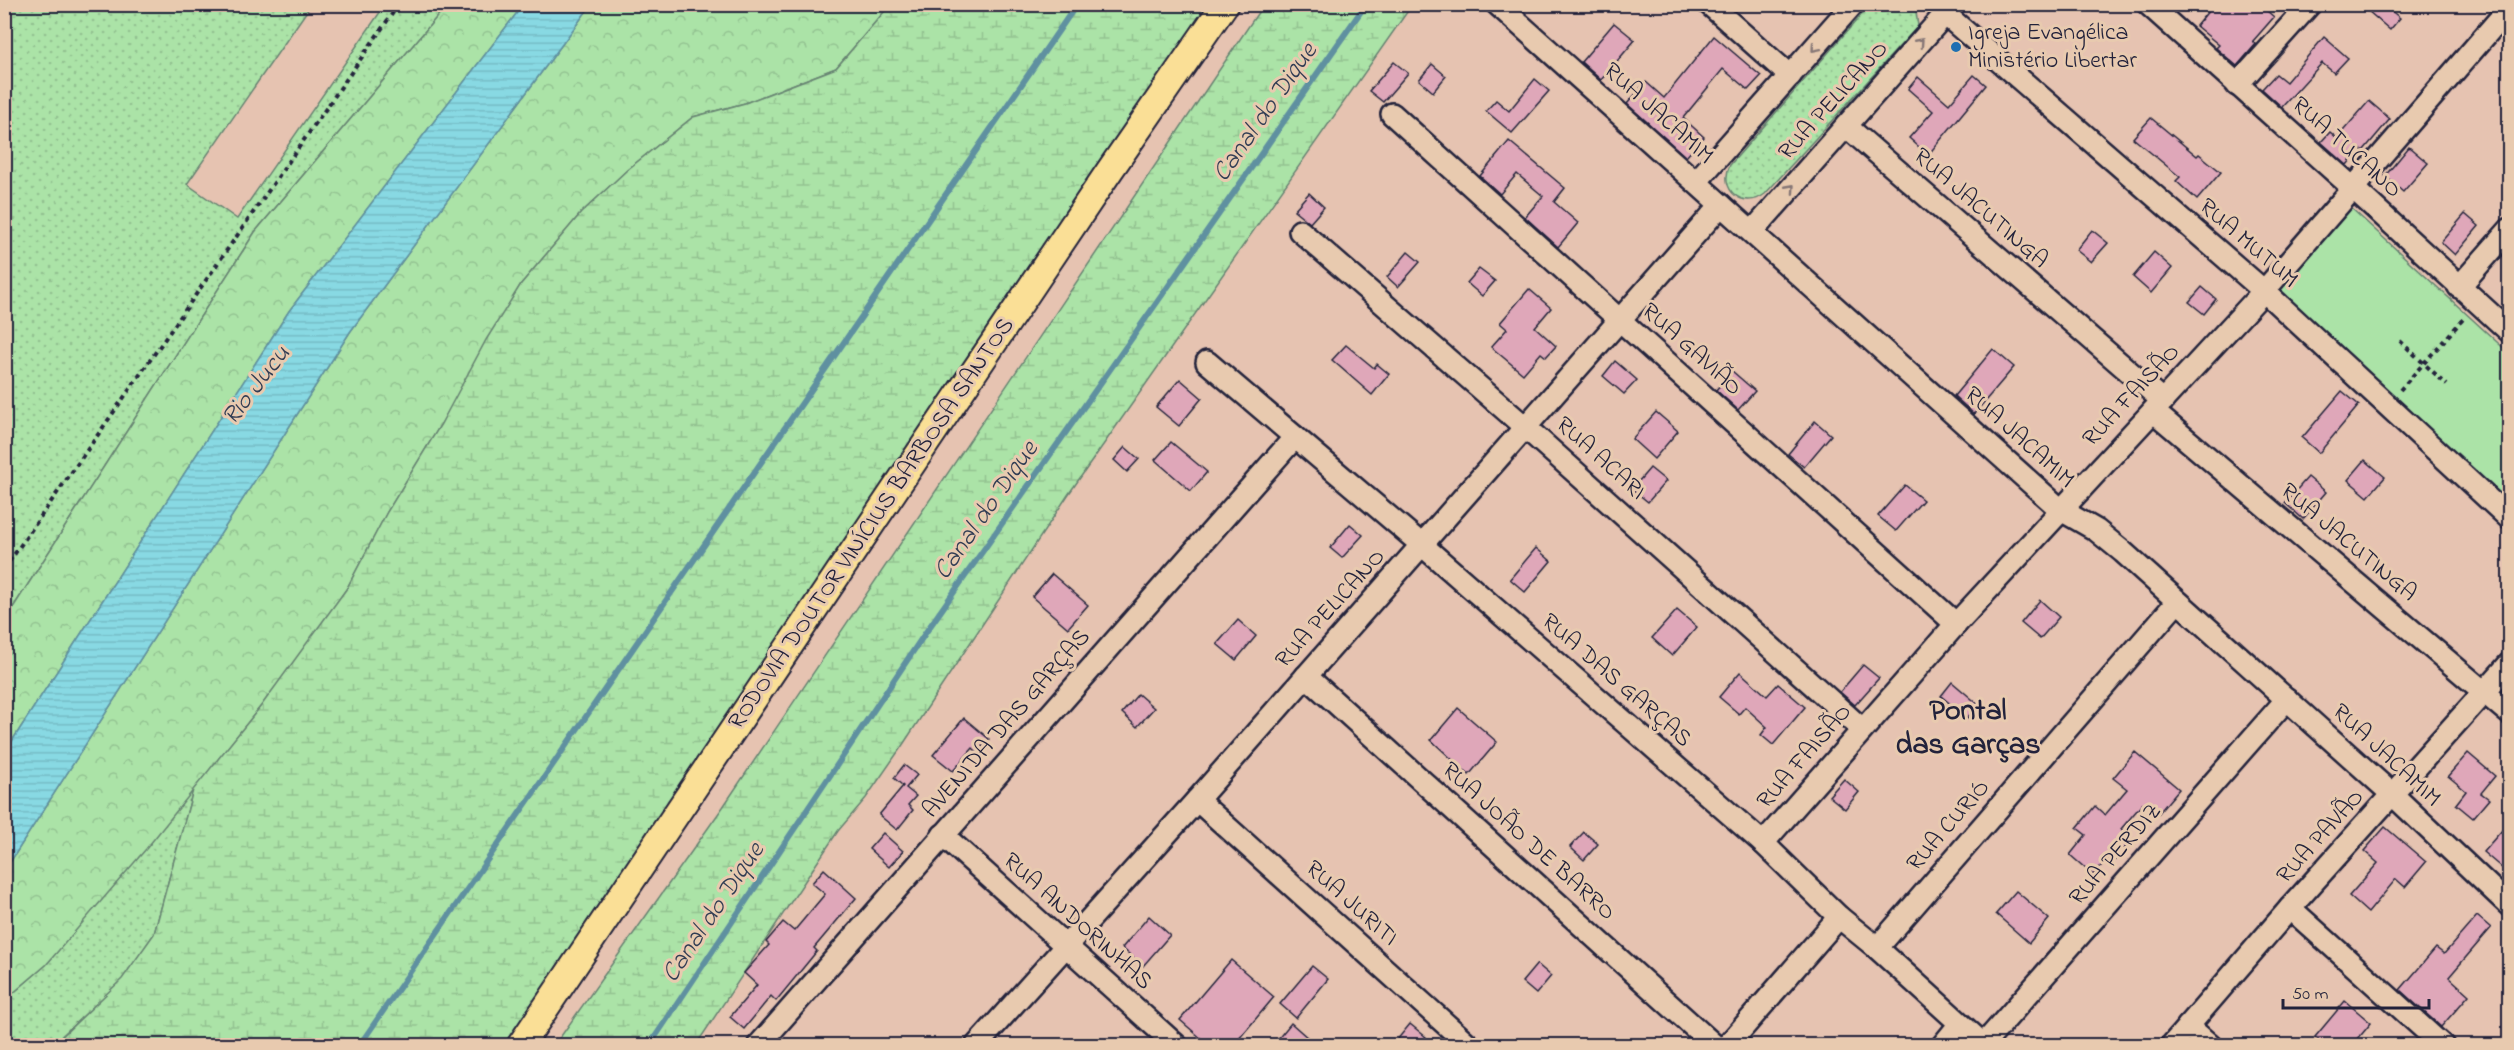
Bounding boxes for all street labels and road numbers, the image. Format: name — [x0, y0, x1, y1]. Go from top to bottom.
street label: RUA PELICANO — [1771, 33, 1897, 169]
street label: RUA JACAMIM — [1595, 55, 1721, 173]
street label: RUA TUCANO — [2283, 89, 2409, 207]
street label: RUA JACUTINGA — [1905, 140, 2055, 278]
street label: RUA MUTUM — [2190, 191, 2306, 297]
street label: RUA GAVIÃO — [1633, 295, 1749, 405]
street label: RODOVIA DOUTOR VINÍCIUS BARBOSA SANTOS — [720, 311, 1024, 737]
street label: RUA FAISÃO — [2075, 337, 2189, 455]
street label: RUA JACAMIM — [1956, 379, 2082, 497]
street label: RUA ACARI — [1547, 409, 1653, 509]
street label: RUA JACUTINGA — [2272, 475, 2424, 611]
street label: RUA PELICANO — [1268, 541, 1394, 677]
street label: RUA DAS GARÇAS — [1533, 606, 1699, 756]
street label: AVENIDA DAS GARÇAS — [915, 621, 1099, 827]
street label: RUA JACAMIM — [2323, 696, 2449, 816]
street label: RUA FAISÃO — [1749, 697, 1861, 817]
street label: RUA JOÃO DE BARRO — [1433, 754, 1623, 930]
street label: RUA CURIÓ — [1899, 772, 1999, 880]
street label: RUA PAVÃO — [2269, 782, 2373, 892]
street label: RUA PERDIZ — [2061, 796, 2171, 914]
street label: RUA ANDORINHAS — [994, 845, 1160, 999]
street label: RUA JURITI — [1297, 853, 1405, 955]

